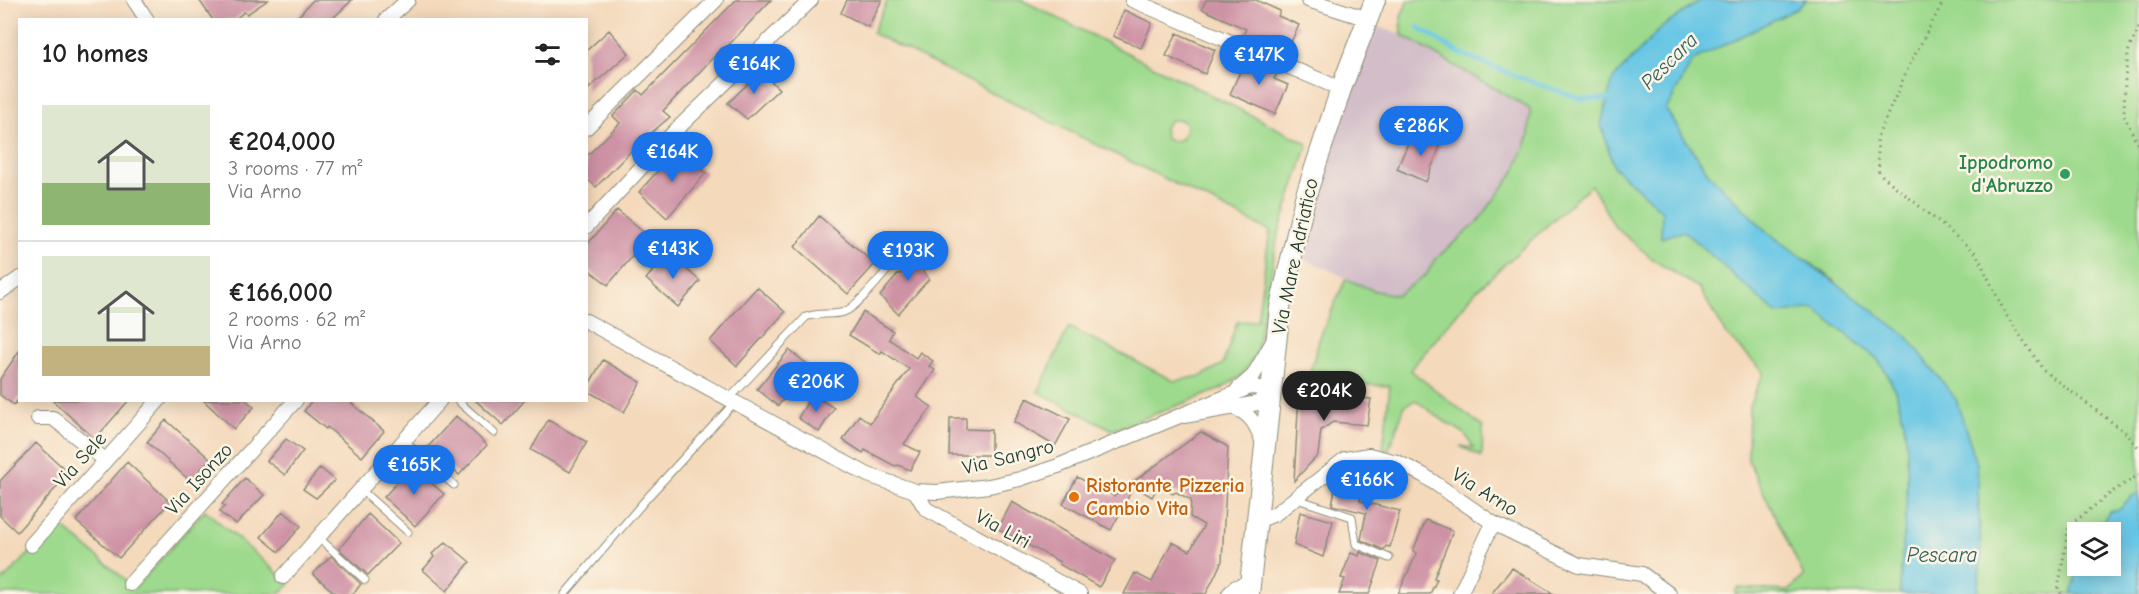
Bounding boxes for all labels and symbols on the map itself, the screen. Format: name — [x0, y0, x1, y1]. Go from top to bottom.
water label: Pescara — [1636, 27, 1703, 94]
pin: €147K — [1217, 35, 1301, 86]
pin: €164K — [712, 44, 796, 95]
pin: €286K — [1379, 106, 1463, 157]
pin: €164K — [630, 132, 714, 183]
place label: Ippodromo d'Abruzzo — [1959, 151, 2053, 197]
marker: Ippodromo d'Abruzzo — [2058, 167, 2072, 181]
street label: Via Mare Adriatico — [1267, 176, 1323, 336]
pin: €143K — [631, 229, 715, 280]
pin: €193K — [866, 231, 950, 282]
pin: €206K — [774, 362, 858, 413]
pin: €204K — [1282, 371, 1366, 422]
street label: Via Sele — [49, 427, 111, 493]
street label: Via Sangro — [960, 435, 1056, 479]
street label: Via Isonzo — [161, 438, 237, 520]
pin: €165K — [372, 445, 456, 496]
pin: €166K — [1325, 460, 1409, 511]
street label: Via Arno — [1448, 463, 1522, 521]
place label: Ristorante Pizzeria Cambio Vita — [1086, 474, 1245, 520]
marker: Ristorante Pizzeria Cambio Vita — [1067, 490, 1081, 504]
street label: Via Liri — [972, 505, 1034, 553]
water label: Pescara — [1907, 543, 1977, 567]

